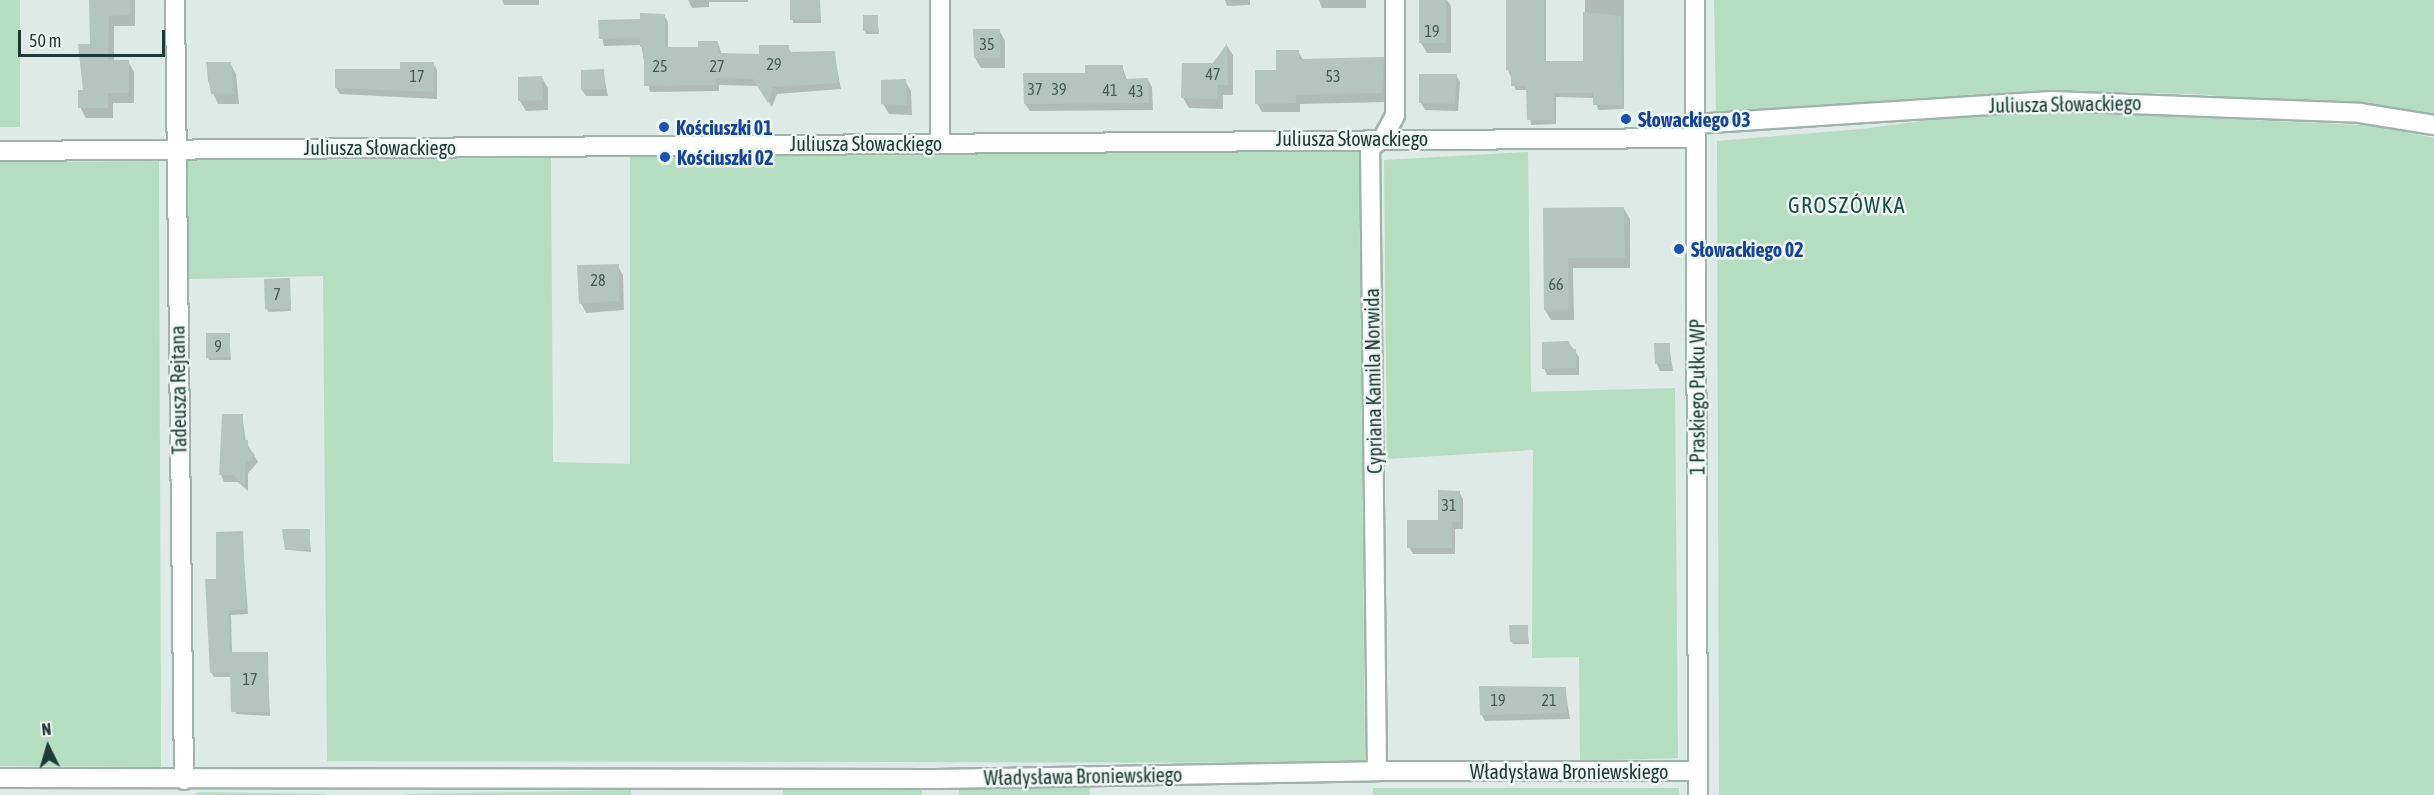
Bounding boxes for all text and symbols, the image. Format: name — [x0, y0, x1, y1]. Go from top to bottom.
scale bar — [21, 18, 168, 56]
house number: 19 — [1424, 21, 1440, 41]
text: 50 m — [29, 30, 61, 51]
house number: 35 — [979, 34, 995, 54]
house number: 29 — [766, 54, 782, 74]
house number: 25 — [652, 56, 668, 76]
house number: 27 — [709, 56, 725, 76]
house number: 47 — [1205, 64, 1221, 84]
house number: 17 — [409, 66, 425, 86]
house number: 53 — [1325, 66, 1341, 86]
house number: 37 — [1027, 79, 1043, 99]
house number: 39 — [1051, 79, 1067, 99]
house number: 41 — [1102, 80, 1118, 100]
house number: 43 — [1128, 81, 1144, 101]
street label: Juliusza Słowackiego — [1989, 91, 2141, 117]
place label: Słowackiego 03 — [1638, 107, 1751, 131]
marker: Słowackiego 03 — [1619, 112, 1633, 126]
place label: Kościuszki 01 — [676, 115, 773, 139]
marker: Kościuszki 01 — [657, 120, 671, 134]
street label: Juliusza Słowackiego — [1276, 126, 1428, 150]
street label: Juliusza Słowackiego — [790, 131, 942, 155]
street label: Juliusza Słowackiego — [304, 135, 456, 159]
place label: Kościuszki 02 — [677, 145, 774, 169]
marker: Kościuszki 02 — [658, 150, 672, 164]
district label: GROSZÓWKA — [1788, 193, 1906, 219]
place label: Słowackiego 02 — [1691, 237, 1804, 261]
marker: Słowackiego 02 — [1672, 242, 1686, 256]
house number: 28 — [590, 270, 606, 290]
house number: 66 — [1548, 274, 1564, 294]
house number: 7 — [273, 284, 281, 304]
street label: Cypriana Kamila Norwida — [1359, 288, 1387, 474]
street label: 1 Praskiego Pułku WP — [1685, 319, 1709, 475]
street label: Tadeusza Rejtana — [165, 325, 191, 455]
house number: 9 — [214, 336, 222, 356]
house number: 31 — [1441, 495, 1457, 515]
house number: 17 — [242, 669, 258, 689]
house number: 19 — [1490, 690, 1506, 710]
house number: 21 — [1541, 690, 1557, 710]
north arrow — [18, 717, 78, 777]
text: N — [41, 720, 52, 738]
street label: Władysława Broniewskiego — [1470, 759, 1668, 783]
street label: Władysława Broniewskiego — [983, 762, 1183, 790]

